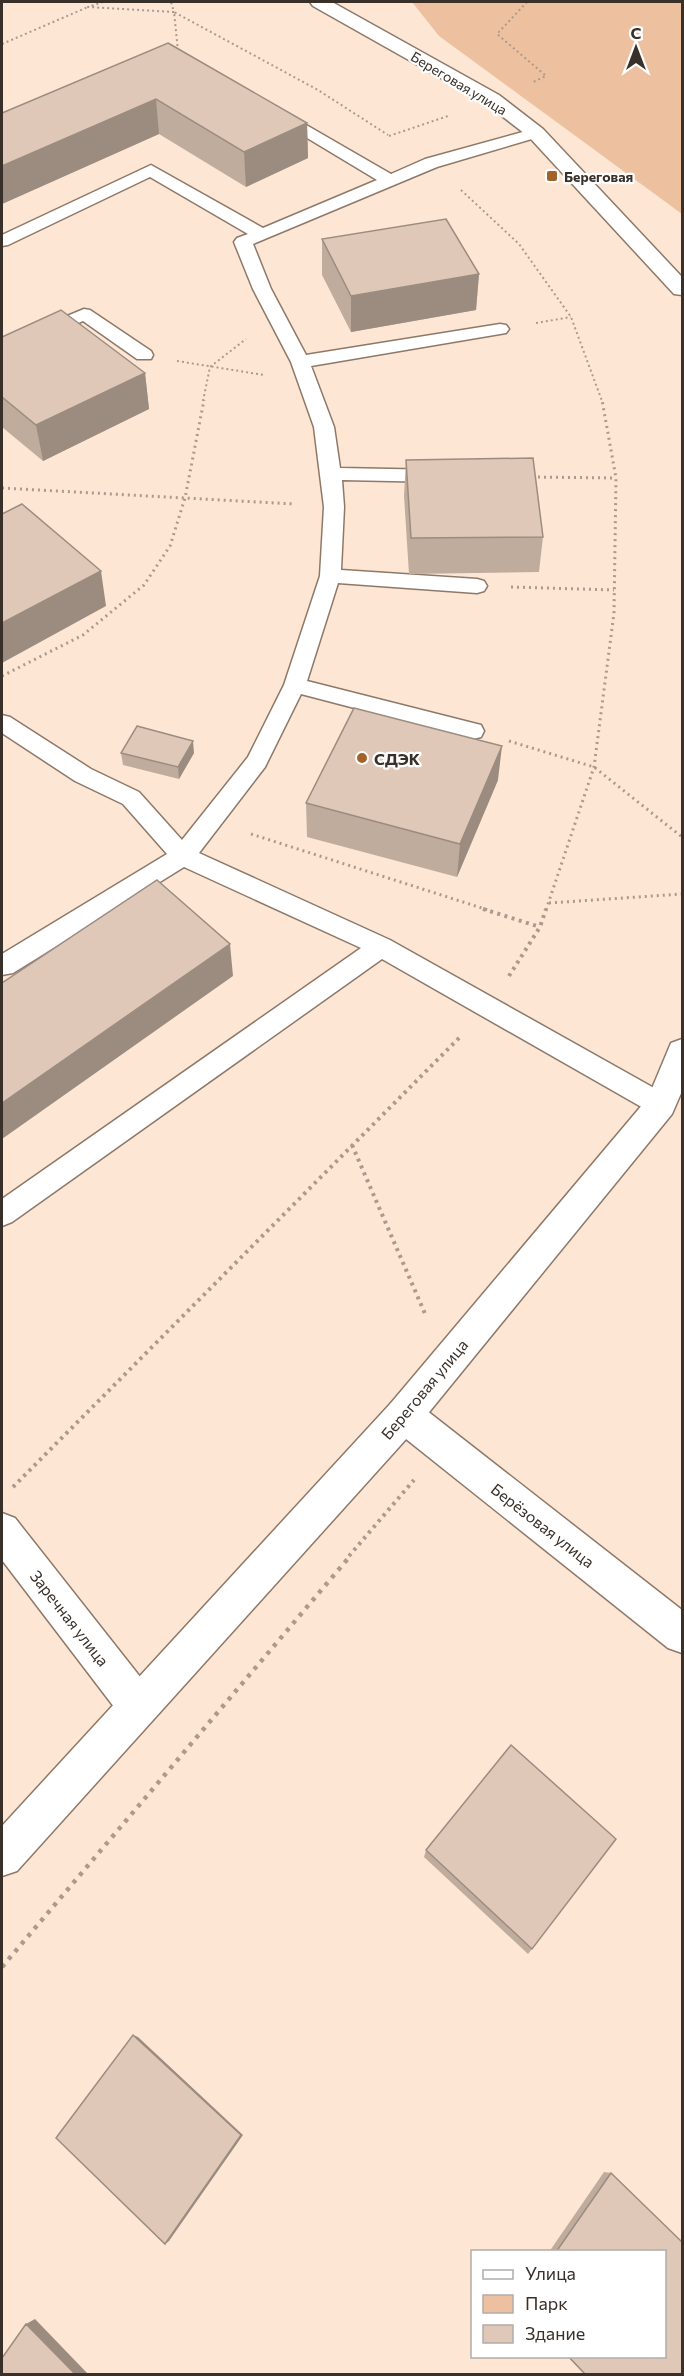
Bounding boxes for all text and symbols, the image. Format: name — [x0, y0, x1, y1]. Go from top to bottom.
north arrow — [606, 18, 666, 78]
text: С — [631, 23, 642, 42]
street label: Береговая улица — [408, 48, 510, 118]
place label: Береговая — [564, 168, 633, 185]
marker: Береговая — [545, 169, 559, 183]
place label: СДЭК — [374, 749, 420, 768]
marker: СДЭК — [355, 751, 369, 765]
street label: Береговая улица — [377, 1335, 471, 1443]
street label: Берёзовая улица — [488, 1479, 598, 1571]
street label: Заречная улица — [27, 1566, 113, 1670]
legend — [471, 2250, 666, 2358]
text: Улица — [525, 2262, 576, 2284]
text: Парк — [525, 2292, 568, 2314]
text: Здание — [525, 2322, 585, 2344]

